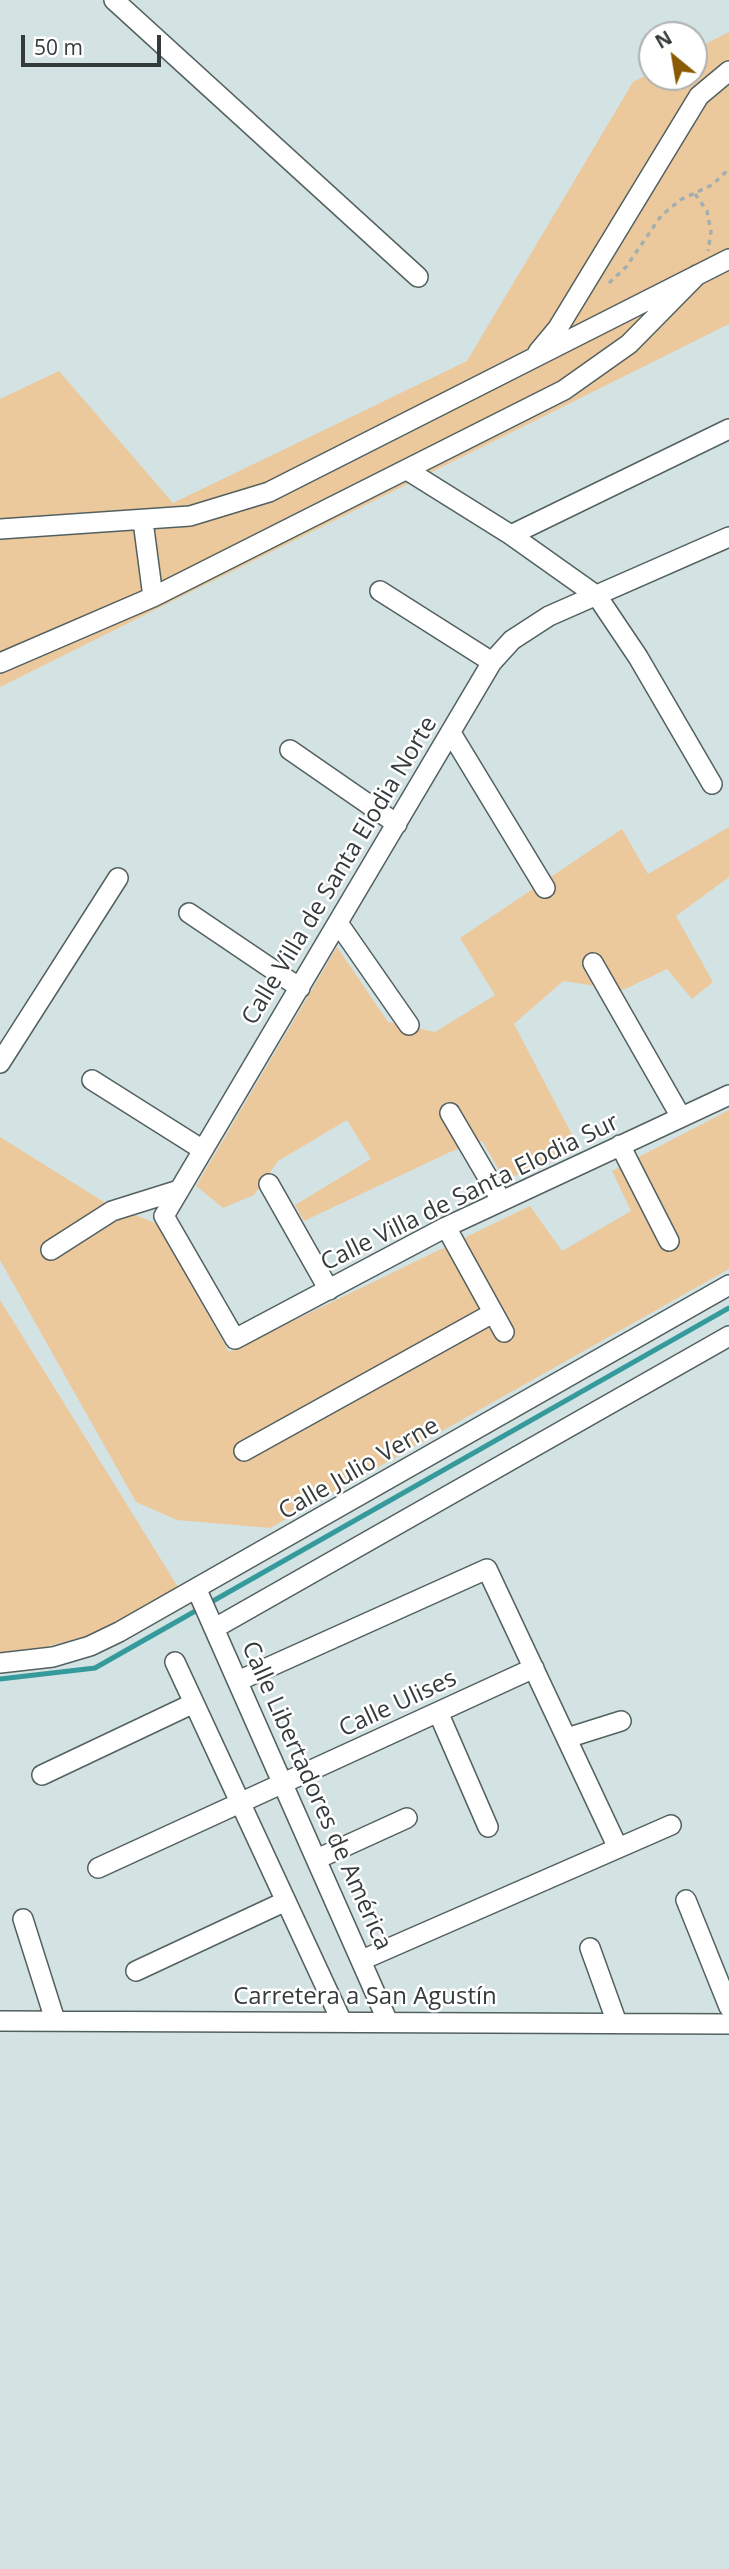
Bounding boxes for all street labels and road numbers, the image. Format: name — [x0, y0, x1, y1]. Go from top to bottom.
street label: Calle Villa de Santa Elodia Norte — [236, 712, 444, 1030]
street label: Calle Villa de Santa Elodia Sur — [316, 1108, 624, 1278]
street label: Calle Julio Verne — [274, 1412, 444, 1526]
street label: Calle Libertadores de América — [235, 1637, 397, 1955]
street label: Calle Ulises — [335, 1664, 461, 1744]
street label: Carretera a San Agustín — [233, 1983, 497, 2011]

